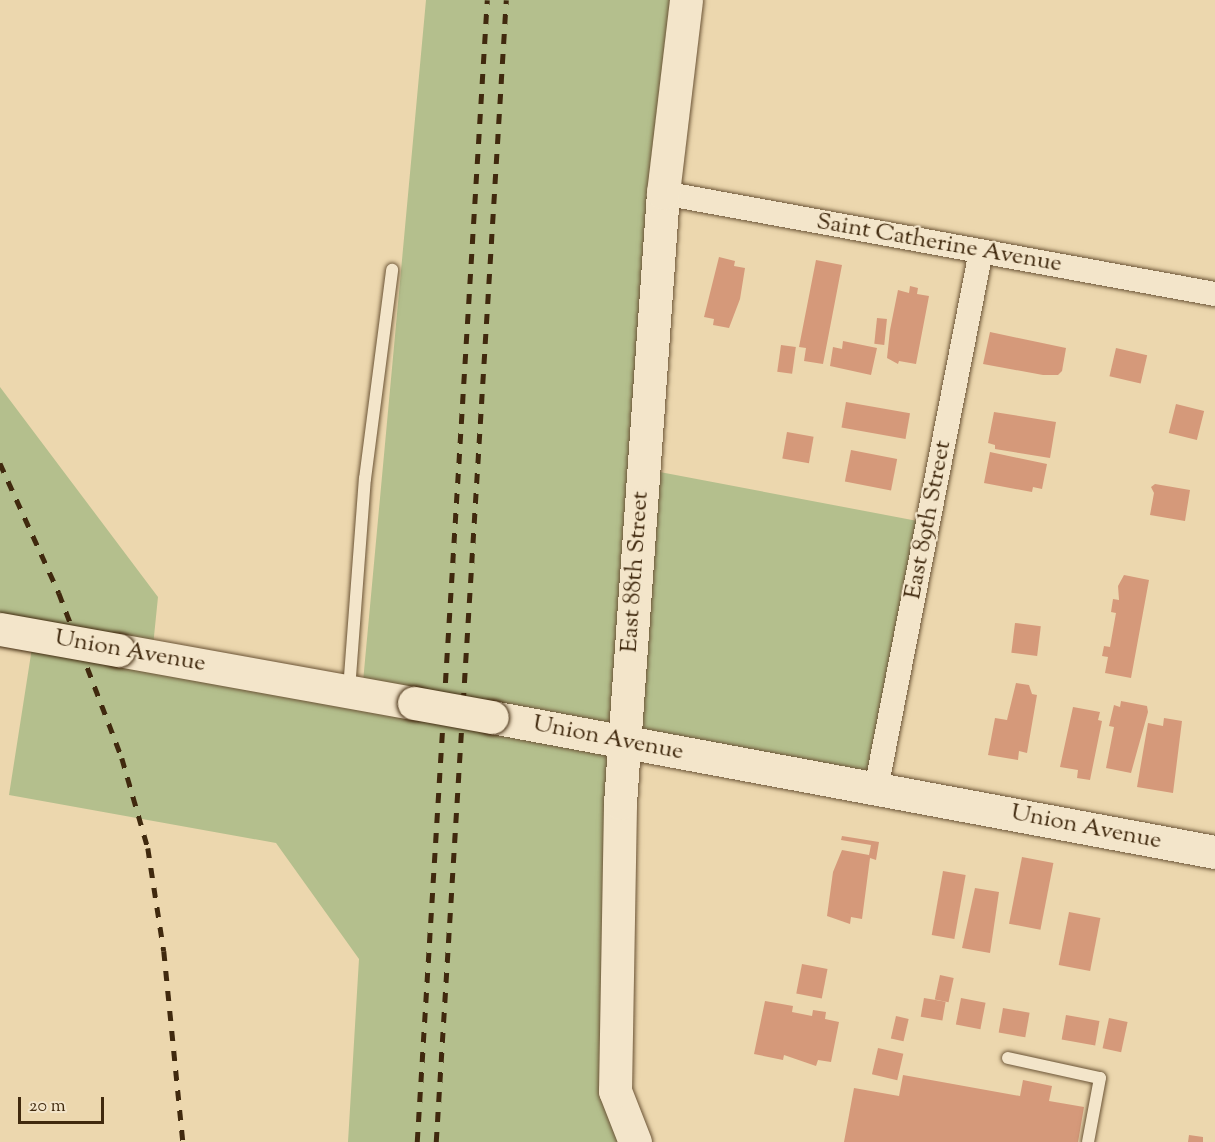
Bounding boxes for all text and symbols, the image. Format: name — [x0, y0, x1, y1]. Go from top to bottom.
street label: Saint Catherine Avenue — [814, 208, 1064, 280]
street label: East 89th Street — [899, 438, 959, 602]
street label: East 88th Street — [616, 490, 656, 654]
street label: Union Avenue — [52, 625, 208, 679]
street label: Union Avenue — [530, 710, 686, 768]
street label: Union Avenue — [1008, 799, 1164, 857]
scale bar — [21, 1085, 106, 1123]
text: 20 m — [29, 1094, 66, 1120]

